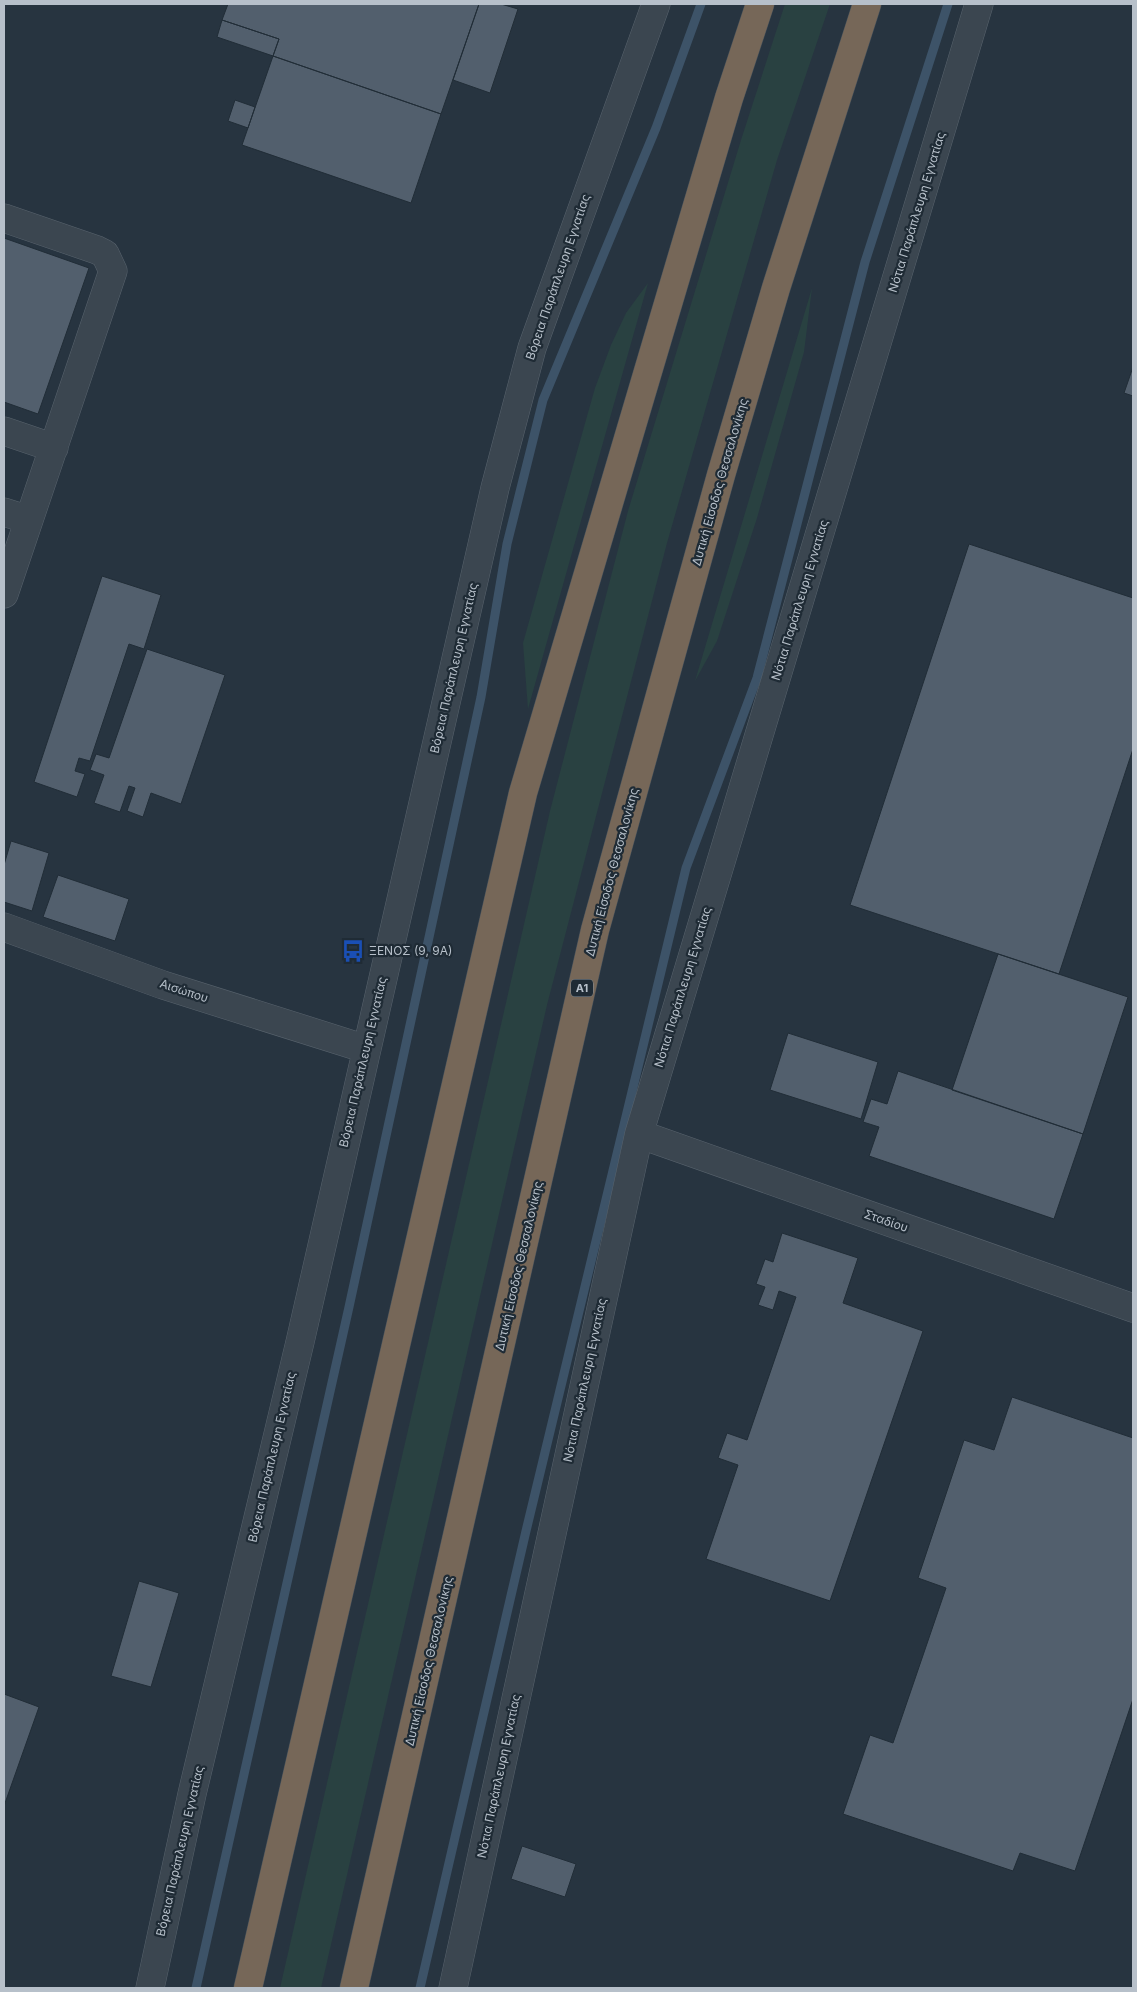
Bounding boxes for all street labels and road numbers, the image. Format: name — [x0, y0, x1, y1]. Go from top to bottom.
street label: Νότια Παράπλευρη Εγνατίας — [885, 129, 948, 294]
street label: Βόρεια Παράπλευρη Εγνατίας — [522, 192, 593, 362]
street label: Δυτική Είσοδος Θεσσαλονίκης — [688, 396, 751, 567]
street label: Νότια Παράπλευρη Εγνατίας — [768, 517, 831, 682]
street label: Βόρεια Παράπλευρη Εγνατίας — [427, 581, 480, 755]
street label: Δυτική Είσοδος Θεσσαλονίκης — [582, 786, 641, 958]
street label: Νότια Παράπλευρη Εγνατίας — [651, 904, 714, 1069]
street label: Βόρεια Παράπλευρη Εγνατίας — [336, 975, 389, 1149]
street label: Αισώπου — [158, 976, 210, 1005]
road number: Α1 — [571, 980, 593, 996]
street label: Δυτική Είσοδος Θεσσαλονίκης — [492, 1179, 545, 1352]
street label: Σταδίου — [862, 1206, 910, 1235]
street label: Νότια Παράπλευρη Εγνατίας — [560, 1296, 609, 1463]
street label: Βόρεια Παράπλευρη Εγνατίας — [245, 1370, 298, 1544]
street label: Δυτική Είσοδος Θεσσαλονίκης — [402, 1574, 455, 1747]
street label: Νότια Παράπλευρη Εγνατίας — [474, 1692, 523, 1859]
street label: Βόρεια Παράπλευρη Εγνατίας — [153, 1764, 206, 1938]

